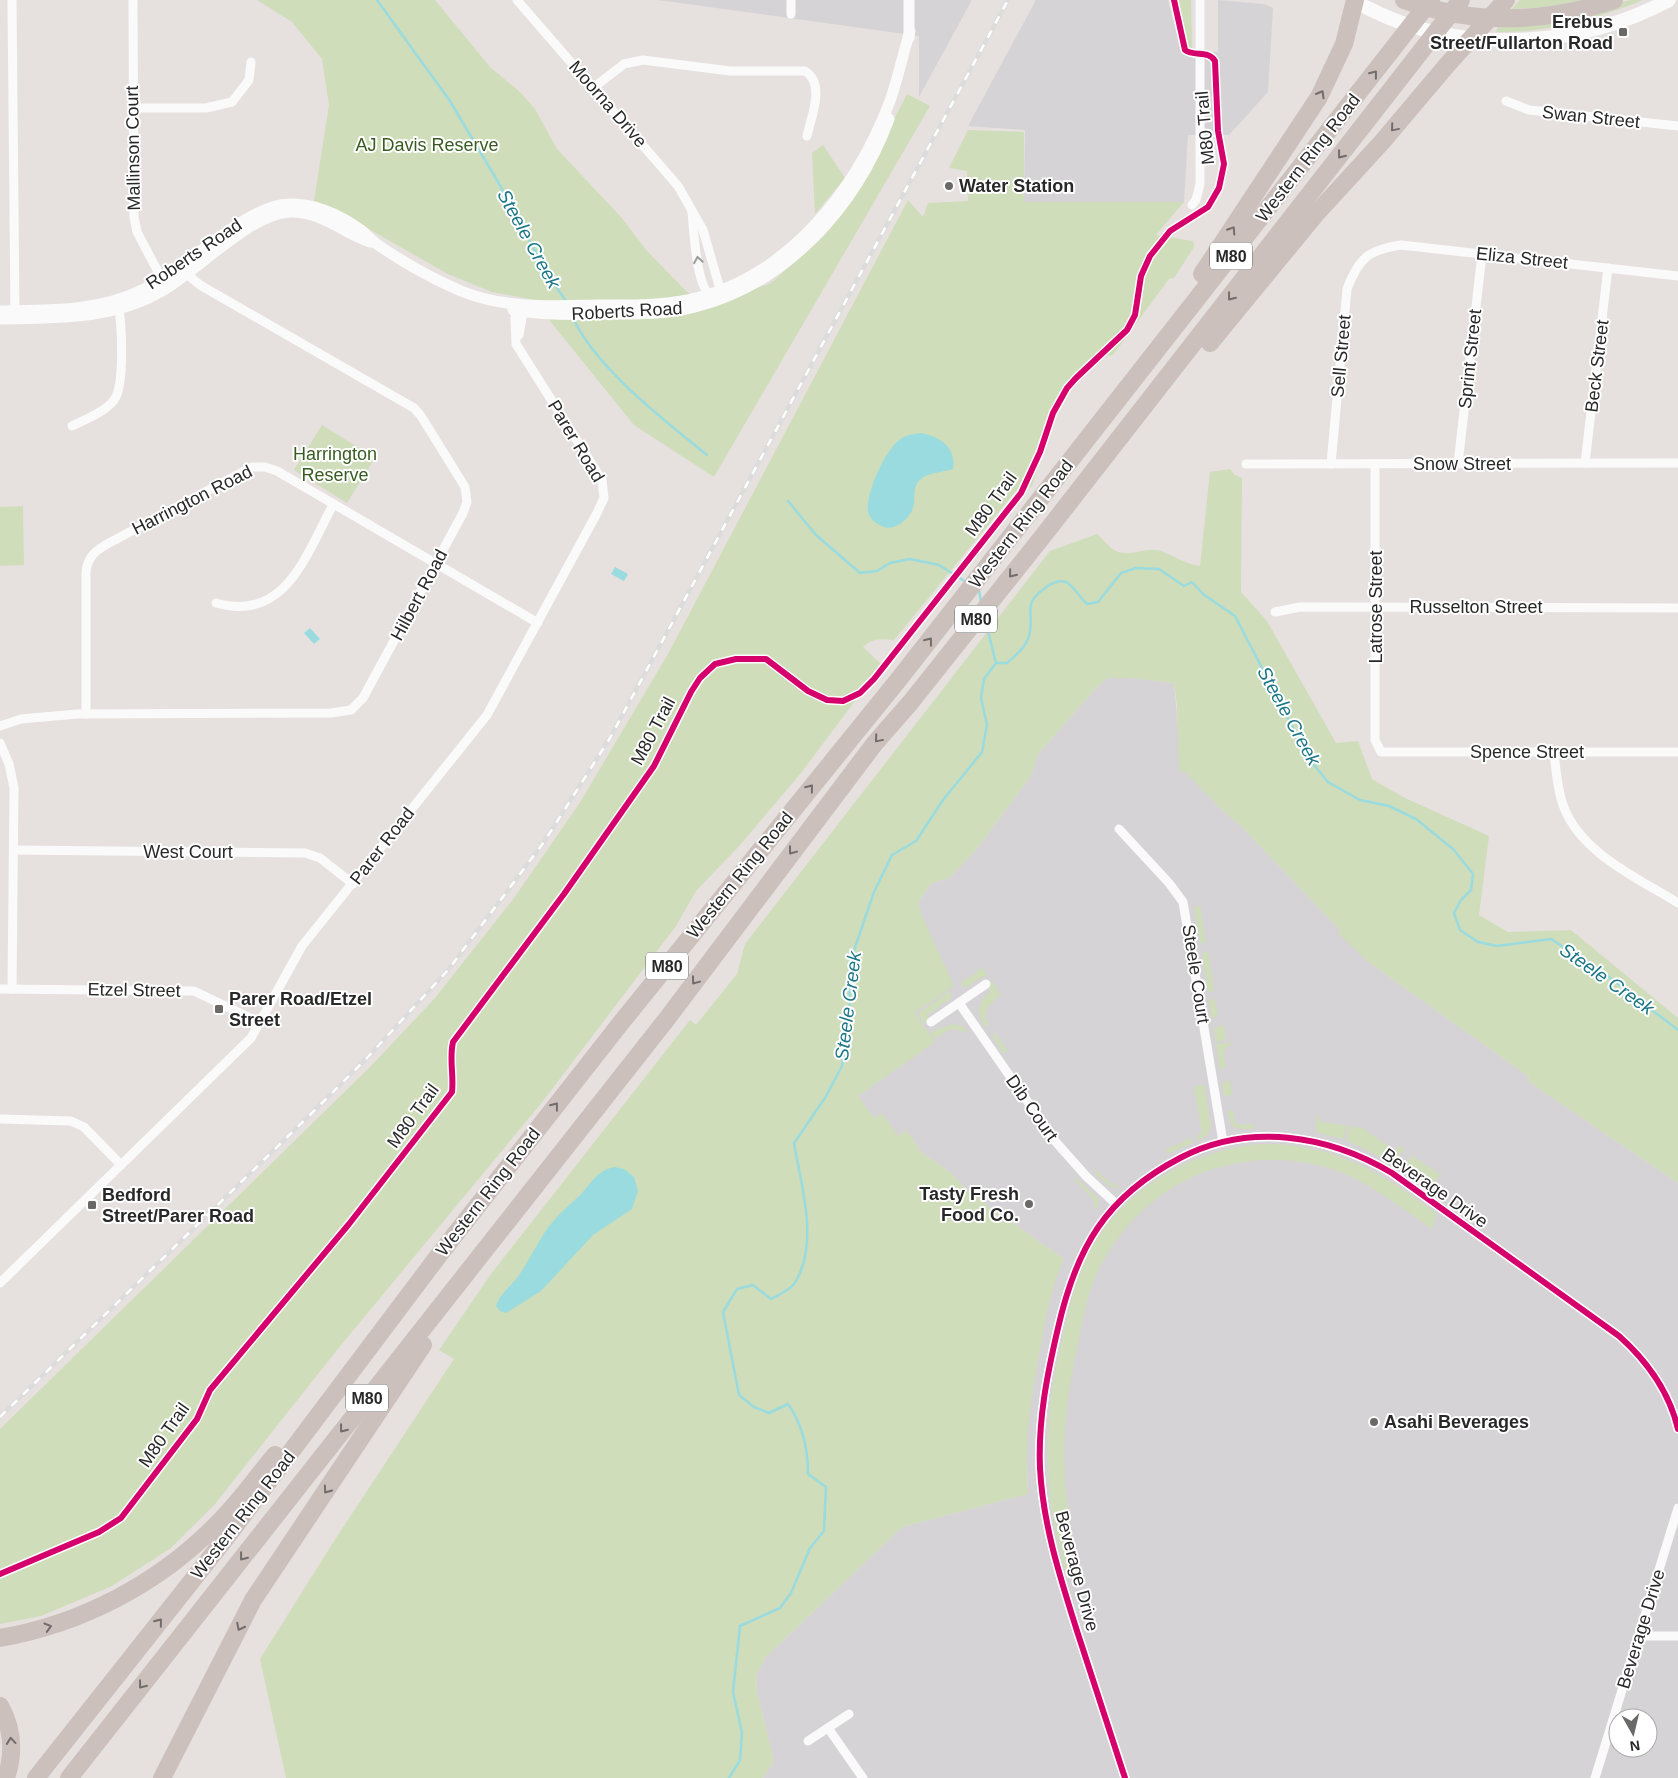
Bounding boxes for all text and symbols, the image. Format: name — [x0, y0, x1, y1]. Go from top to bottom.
place label: Erebus Street/Fullarton Road — [1430, 12, 1613, 53]
marker: Erebus Street/Fullarton Road — [1617, 26, 1629, 38]
street label: Moorna Drive — [565, 57, 651, 151]
one-way arrow — [1368, 71, 1376, 80]
street label: Mallinson Court — [122, 85, 144, 211]
street label: M80 Trail — [1192, 90, 1218, 166]
street label: Western Ring Road — [1252, 90, 1364, 226]
one-way arrow — [1314, 90, 1324, 99]
street label: Swan Street — [1541, 102, 1641, 132]
one-way arrow — [1391, 122, 1400, 131]
park label: AJ Davis Reserve — [355, 135, 499, 155]
one-way arrow — [1338, 149, 1347, 159]
place label: Water Station — [959, 176, 1074, 196]
marker: Water Station — [943, 180, 955, 192]
water label: Steele Creek — [493, 186, 566, 293]
street label: Roberts Road — [142, 215, 246, 293]
one-way arrow — [1226, 226, 1235, 236]
road number: M80 — [1210, 242, 1252, 270]
street label: Eliza Street — [1475, 243, 1569, 273]
one-way arrow — [693, 255, 704, 263]
one-way arrow — [1228, 291, 1236, 300]
street label: Roberts Road — [571, 298, 683, 324]
street label: Sprint Street — [1455, 308, 1485, 410]
street label: Sell Street — [1327, 314, 1355, 398]
street label: Beck Street — [1581, 319, 1613, 413]
street label: Parer Road — [544, 396, 608, 486]
park label: Harrington Reserve — [293, 444, 377, 485]
street label: Snow Street — [1413, 454, 1511, 474]
street label: Western Ring Road — [965, 456, 1077, 592]
street label: Harrington Road — [129, 461, 255, 539]
street label: M80 Trail — [961, 468, 1021, 540]
street label: Hilbert Road — [387, 546, 451, 644]
street label: Latrose Street — [1366, 550, 1386, 664]
one-way arrow — [1010, 568, 1018, 577]
street label: Russelton Street — [1409, 597, 1543, 617]
road number: M80 — [955, 606, 997, 632]
one-way arrow — [923, 638, 931, 647]
water label: Steele Creek — [1253, 663, 1326, 770]
street label: M80 Trail — [627, 694, 679, 768]
one-way arrow — [875, 734, 884, 743]
street label: Spence Street — [1470, 742, 1584, 762]
one-way arrow — [805, 785, 814, 794]
street label: Parer Road — [346, 804, 418, 888]
street label: Western Ring Road — [683, 808, 797, 942]
street label: West Court — [143, 842, 233, 862]
one-way arrow — [789, 845, 798, 855]
street label: Steele Court — [1178, 923, 1214, 1025]
water label: Steele Creek — [1556, 939, 1659, 1020]
water label: Steele Creek — [831, 949, 865, 1062]
road number: M80 — [646, 952, 688, 979]
one-way arrow — [692, 975, 701, 985]
street label: Etzel Street — [87, 979, 181, 1001]
place label: Parer Road/Etzel Street — [229, 989, 372, 1030]
marker: Parer Road/Etzel Street — [213, 1003, 225, 1015]
street label: Dib Court — [1002, 1071, 1062, 1145]
street label: M80 Trail — [383, 1080, 443, 1152]
one-way arrow — [549, 1102, 558, 1112]
street label: Western Ring Road — [432, 1124, 544, 1260]
street label: Beverage Drive — [1378, 1144, 1492, 1232]
place label: Tasty Fresh Food Co. — [919, 1184, 1019, 1225]
place label: Bedford Street/Parer Road — [102, 1185, 254, 1226]
marker: Tasty Fresh Food Co. — [1023, 1198, 1035, 1210]
marker: Bedford Street/Parer Road — [86, 1199, 98, 1211]
road number: M80 — [346, 1385, 388, 1412]
street label: M80 Trail — [135, 1399, 193, 1471]
place label: Asahi Beverages — [1384, 1412, 1529, 1432]
marker: Asahi Beverages — [1368, 1416, 1380, 1428]
one-way arrow — [340, 1423, 349, 1433]
street label: Western Ring Road — [187, 1447, 299, 1583]
one-way arrow — [324, 1485, 333, 1494]
street label: Beverage Drive — [1051, 1508, 1103, 1634]
one-way arrow — [240, 1551, 248, 1560]
street label: Beverage Drive — [1613, 1567, 1669, 1691]
one-way arrow — [154, 1619, 162, 1628]
one-way arrow — [236, 1622, 246, 1631]
one-way arrow — [43, 1623, 51, 1633]
one-way arrow — [139, 1679, 148, 1688]
north arrow — [1608, 1708, 1658, 1758]
one-way arrow — [5, 1737, 16, 1745]
text: N — [1629, 1737, 1641, 1755]

